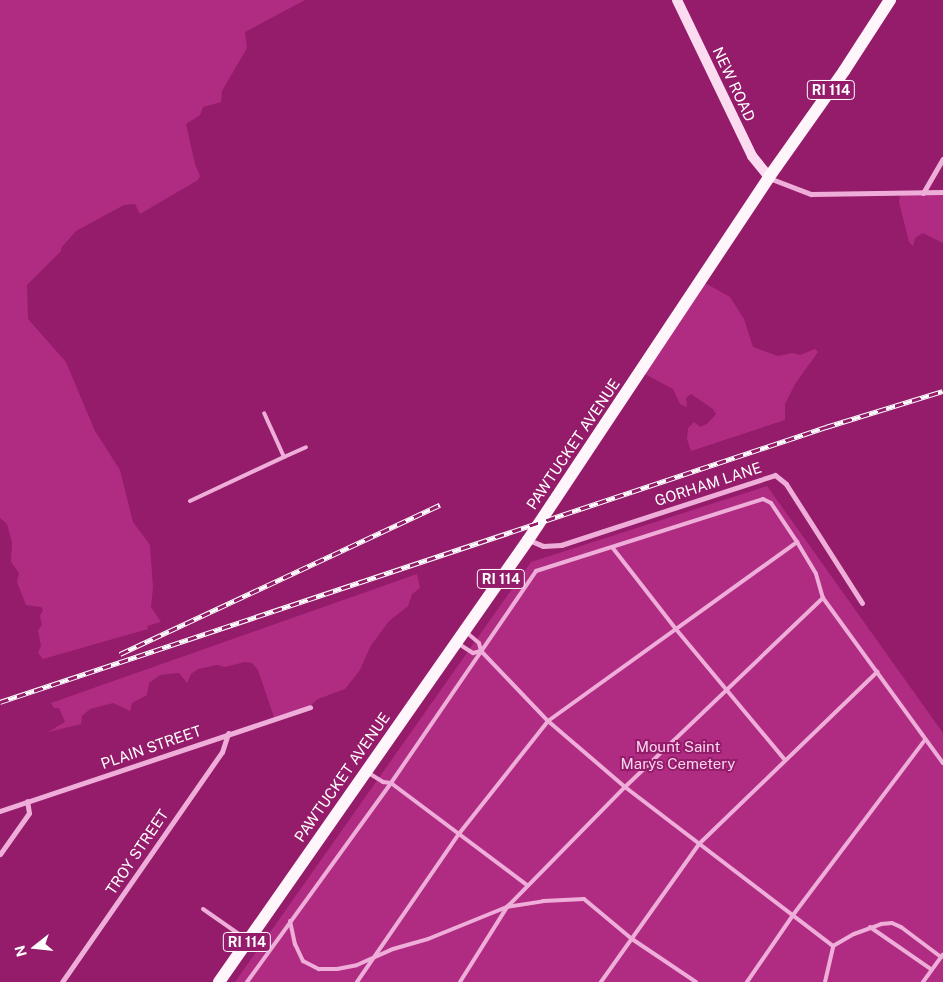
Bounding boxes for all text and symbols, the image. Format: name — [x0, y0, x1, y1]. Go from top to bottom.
street label: NEW ROAD — [709, 44, 759, 124]
road number: RI 114 — [806, 78, 856, 102]
street label: PAWTUCKET AVENUE — [522, 375, 624, 513]
street label: GORHAM LANE — [652, 458, 764, 510]
road number: RI 114 — [476, 568, 526, 590]
street label: PAWTUCKET AVENUE — [290, 709, 394, 845]
street label: PLAIN STREET — [98, 721, 204, 773]
park label: Mount Saint Marys Cemetery — [621, 737, 735, 772]
street label: TROY STREET — [102, 806, 172, 898]
north arrow — [10, 922, 60, 972]
road number: RI 114 — [222, 930, 272, 954]
text: N — [11, 944, 30, 959]

